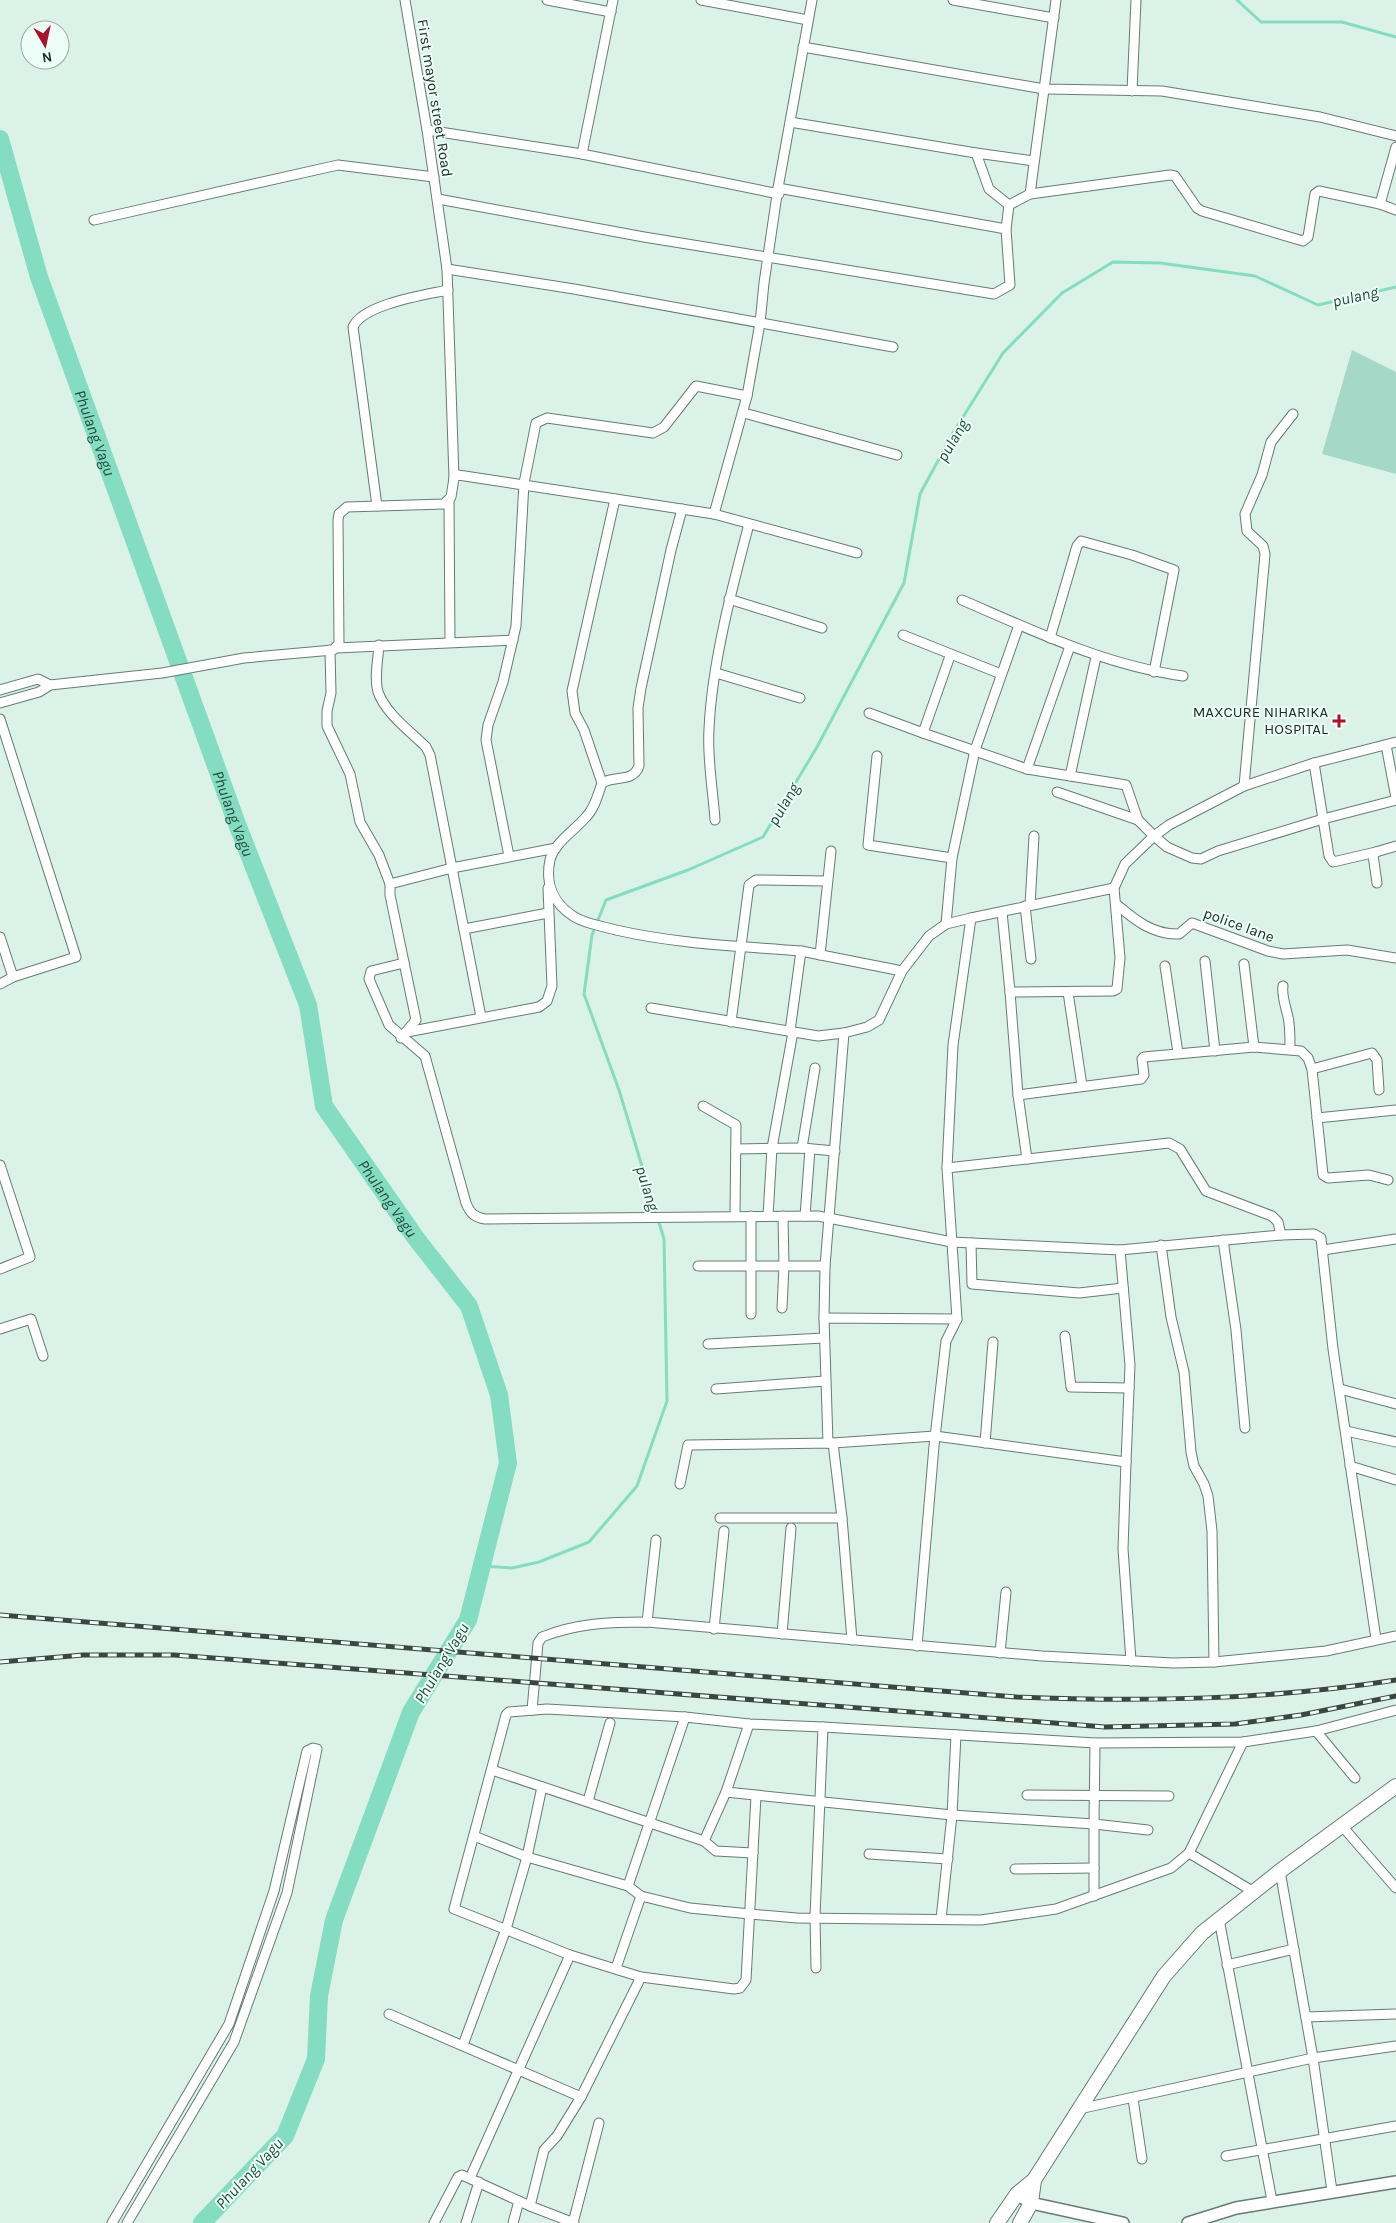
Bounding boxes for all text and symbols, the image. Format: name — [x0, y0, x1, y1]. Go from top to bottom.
street label: First mayor street Road — [414, 18, 456, 178]
north arrow — [20, 20, 70, 70]
text: N — [41, 48, 53, 67]
water label: pulang — [1330, 282, 1381, 311]
water label: Phulang Vagu — [71, 387, 119, 479]
water label: pulang — [932, 415, 973, 465]
place label: MAXCURE NIHARIKA HOSPITAL — [1193, 703, 1328, 738]
marker: MAXCURE NIHARIKA HOSPITAL — [1332, 714, 1346, 728]
water label: Phulang Vagu — [208, 768, 258, 859]
water label: pulang — [763, 779, 804, 829]
street label: police lane — [1201, 904, 1277, 946]
water label: Phulang Vagu — [354, 1156, 421, 1241]
water label: pulang — [632, 1163, 664, 1214]
water label: Phulang Vagu — [410, 1620, 473, 1707]
water label: Phulang Vagu — [212, 2134, 287, 2213]

